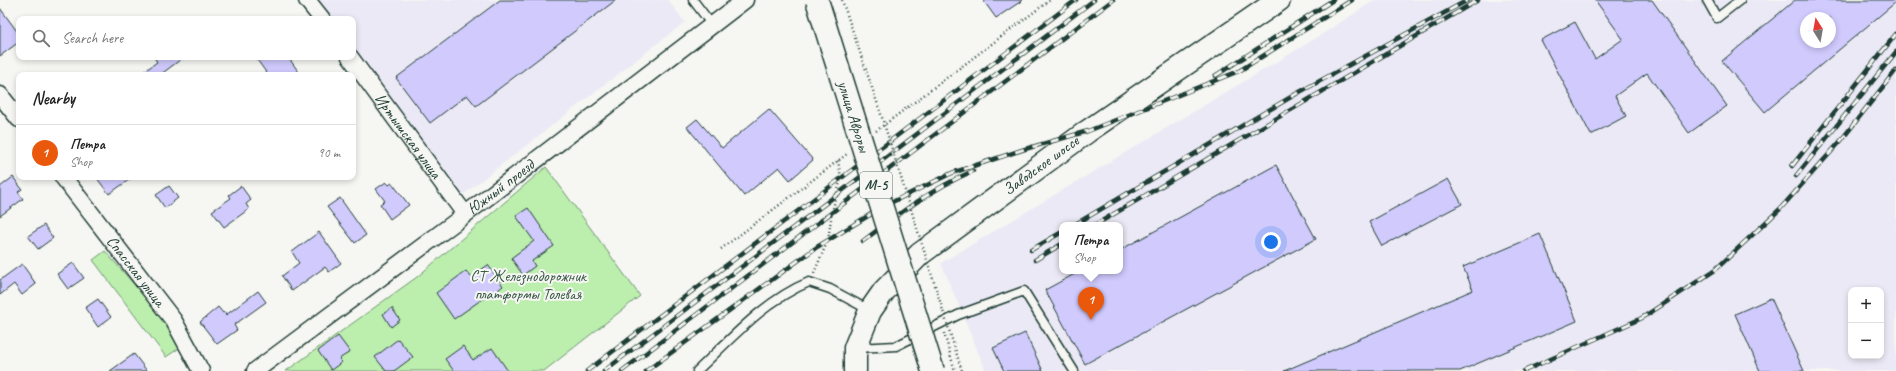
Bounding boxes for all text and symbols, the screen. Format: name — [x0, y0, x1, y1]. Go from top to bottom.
north arrow — [1800, 12, 1836, 48]
search box — [16, 16, 356, 60]
icon: search — [30, 27, 52, 49]
text: Search here — [62, 29, 123, 48]
street label: улица Авроры — [833, 77, 874, 156]
text: Nearby — [32, 88, 75, 109]
street label: Иртышская улица — [370, 89, 447, 184]
street label: Заводское шоссе — [999, 130, 1084, 200]
text: Петра — [70, 135, 105, 154]
text: 1 — [42, 145, 48, 161]
text: 90 m — [318, 145, 340, 161]
text: Shop — [70, 154, 92, 170]
street label: Южный проезд — [463, 154, 539, 219]
road number: М-5 — [860, 172, 892, 198]
popup — [1059, 222, 1123, 274]
text: Петра — [1073, 231, 1109, 250]
street label: Спасская улица — [102, 232, 170, 312]
your location — [1261, 232, 1281, 252]
text: Shop — [1073, 250, 1096, 266]
park label: СТ Железнодорожник платформы Толевая — [470, 266, 587, 304]
pin: 1 — [1078, 287, 1104, 320]
map controls — [1848, 287, 1884, 359]
button: + — [1848, 287, 1884, 323]
button: − — [1848, 323, 1884, 359]

